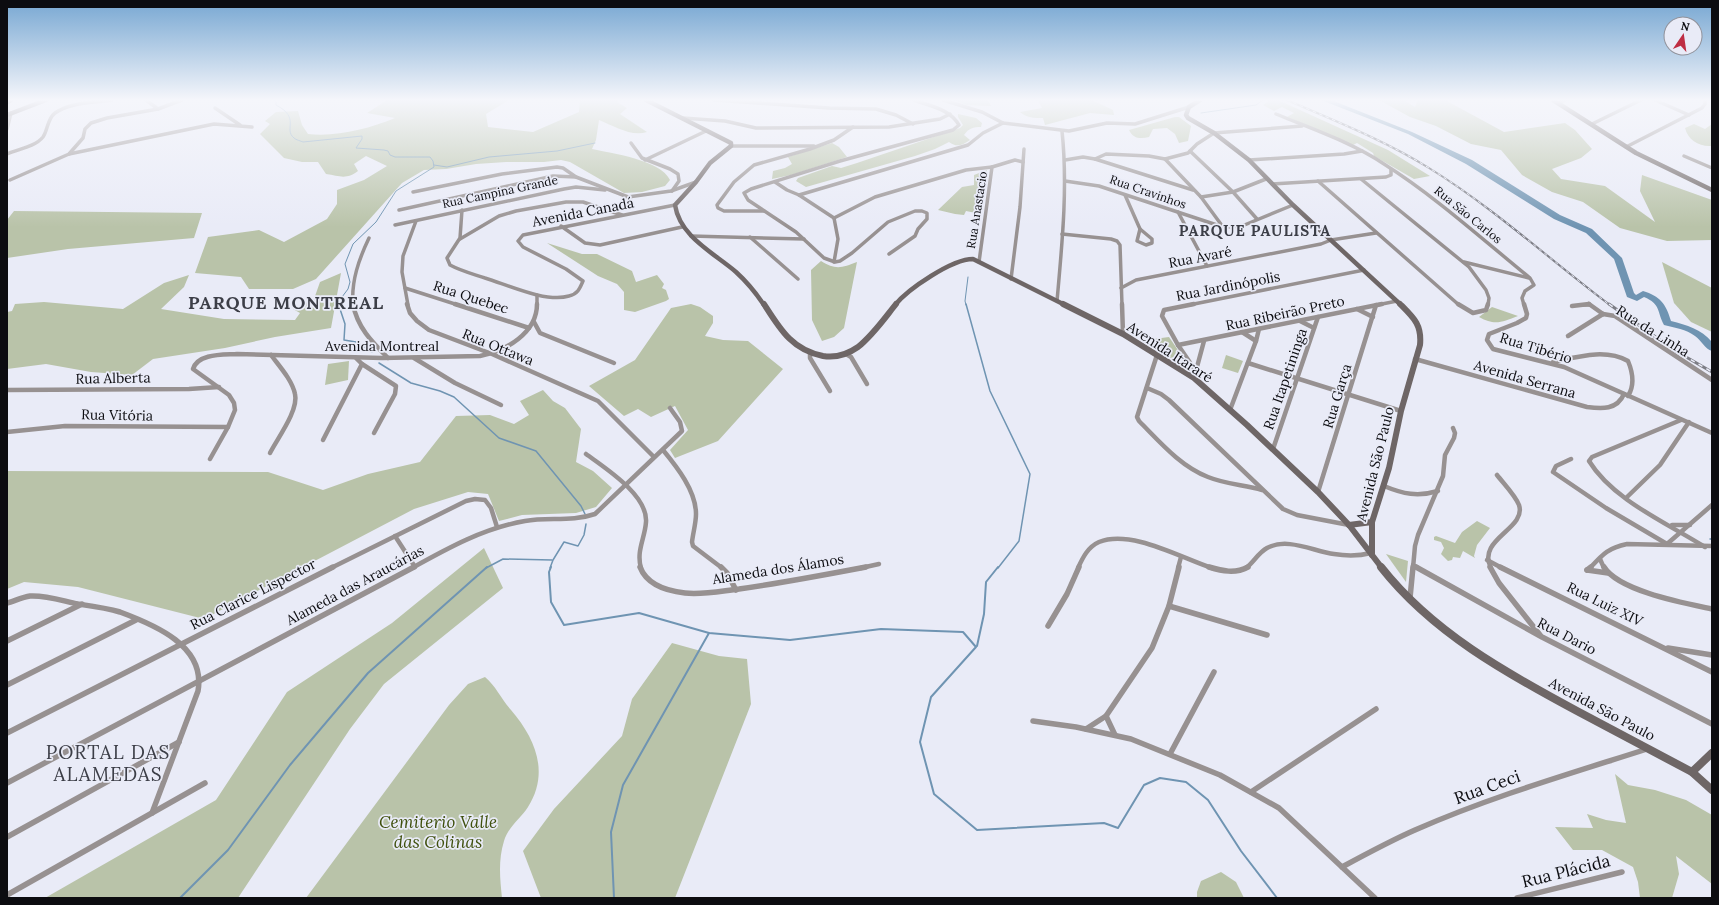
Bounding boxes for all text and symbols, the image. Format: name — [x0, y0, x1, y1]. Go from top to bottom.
north arrow — [1663, 16, 1703, 56]
text: N — [1680, 18, 1691, 34]
street label: Rua Anastacio — [963, 170, 990, 250]
street label: Rua Cravinhos — [1108, 171, 1189, 212]
street label: Rua Campina Grande — [441, 172, 560, 211]
street label: Rua São Carlos — [1431, 183, 1506, 247]
street label: Avenida Canadá — [530, 193, 635, 231]
district label: PARQUE PAULISTA — [1179, 221, 1331, 240]
street label: Rua Avaré — [1167, 242, 1234, 272]
street label: Rua Jardinópolis — [1174, 267, 1282, 305]
street label: Rua Quebec — [431, 276, 511, 318]
district label: PARQUE MONTREAL — [188, 291, 384, 314]
street label: Rua Ribeirão Preto — [1224, 292, 1346, 334]
street label: Rua da Linha — [1613, 301, 1693, 361]
street label: Avenida Itararé — [1123, 317, 1217, 387]
street label: Rua Ottawa — [460, 325, 536, 369]
street label: Rua Itapetininga — [1259, 326, 1311, 432]
street label: Rua Tibério — [1498, 328, 1574, 368]
street label: Avenida Montreal — [324, 337, 439, 355]
street label: Avenida Serrana — [1471, 356, 1578, 402]
street label: Rua Garça — [1319, 362, 1355, 430]
street label: Rua Alberta — [75, 368, 151, 388]
street label: Rua Vitória — [81, 405, 153, 425]
street label: Avenida São Paulo — [1352, 405, 1398, 524]
street label: Alameda das Araucárias — [282, 541, 427, 629]
street label: Alameda dos Álamos — [710, 550, 845, 588]
street label: Rua Clarice Lispector — [187, 554, 319, 634]
street label: Rua Luiz XIV — [1564, 578, 1647, 630]
street label: Rua Dario — [1534, 613, 1600, 659]
street label: Avenida São Paulo — [1545, 673, 1658, 745]
district label: PORTAL DAS ALAMEDAS — [46, 740, 170, 786]
street label: Rua Ceci — [1451, 765, 1523, 809]
park label: Cemiterio Valle das Colinas — [379, 811, 497, 853]
street label: Rua Plácida — [1519, 849, 1613, 893]

